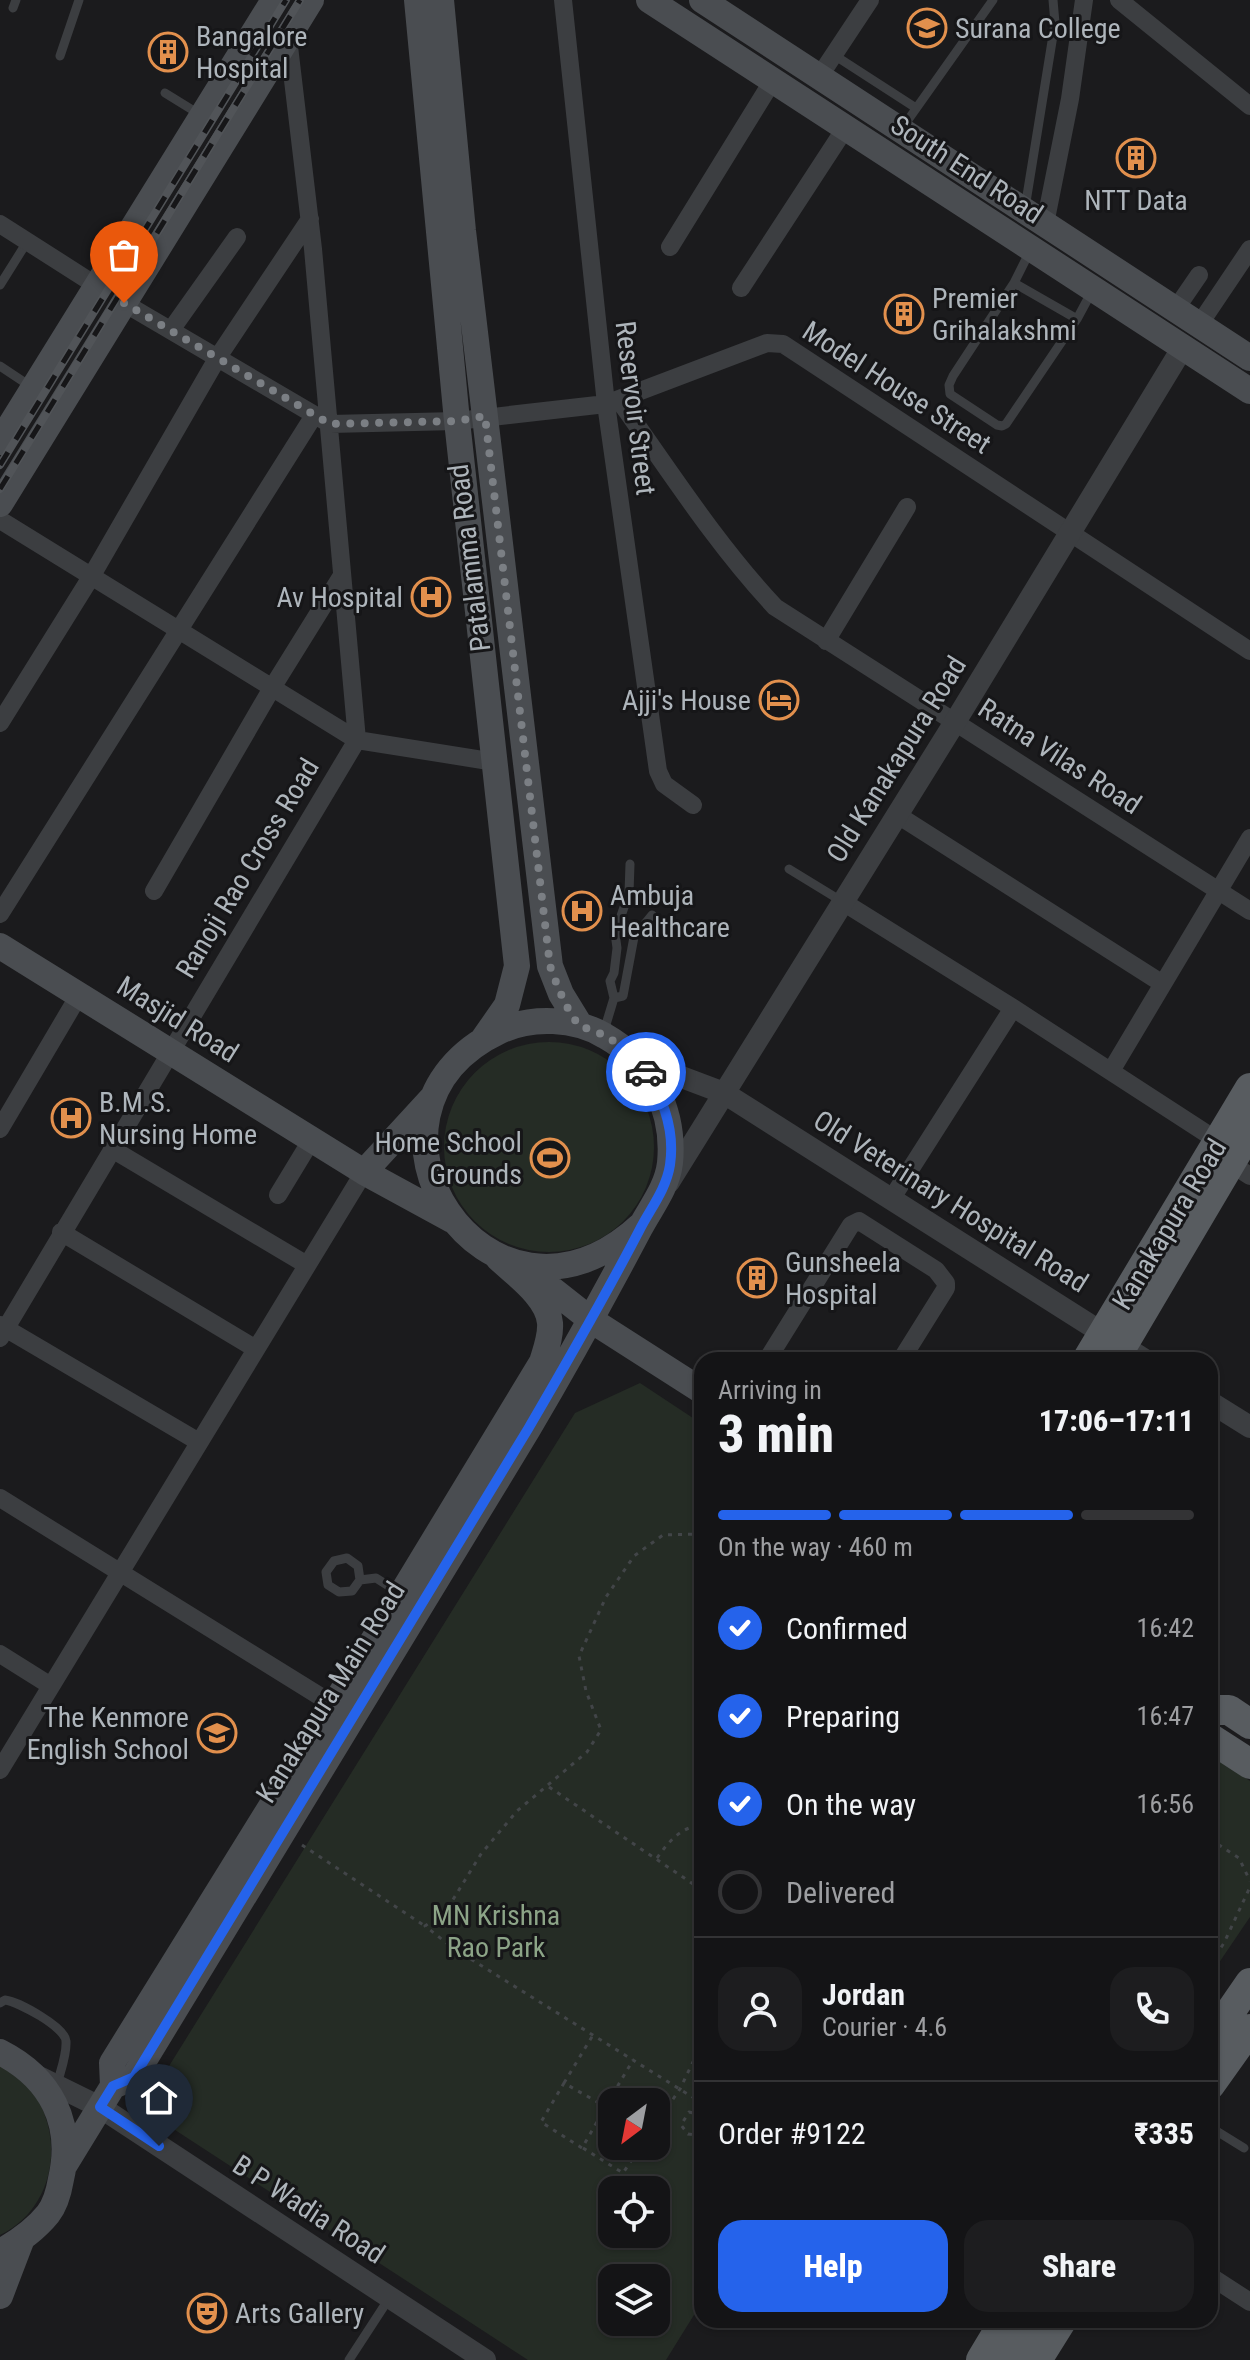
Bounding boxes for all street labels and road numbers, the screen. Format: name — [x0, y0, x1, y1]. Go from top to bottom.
street label: South End Road — [885, 108, 1049, 231]
street label: Model House Street — [796, 314, 997, 461]
street label: Reservoir Street — [608, 319, 663, 497]
street label: Patalamma Road — [442, 462, 497, 654]
street label: Old Kanakapura Road — [820, 650, 973, 868]
street label: Ratna Vilas Road — [972, 692, 1147, 821]
street label: Ranoji Rao Cross Road — [169, 753, 326, 984]
street label: Masjid Road — [111, 969, 244, 1070]
street label: Old Veterinary Hospital Road — [807, 1103, 1094, 1299]
street label: Kanakapura Road — [1106, 1133, 1233, 1316]
street label: Kanakapura Main Road — [249, 1576, 412, 1809]
street label: B P Wadia Road — [227, 2148, 391, 2271]

